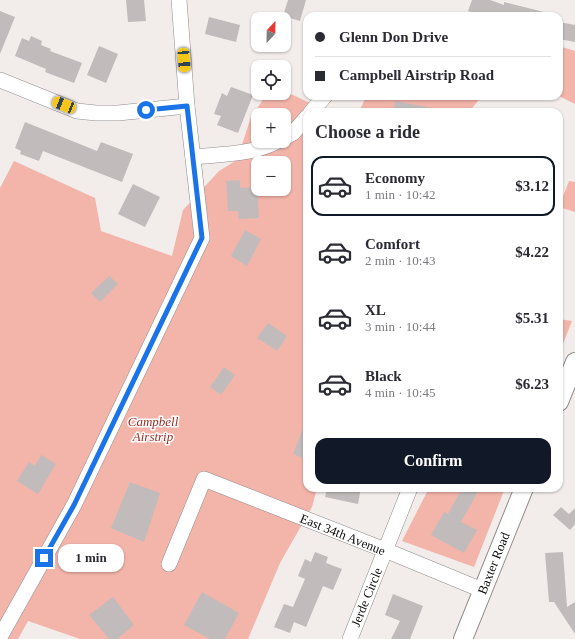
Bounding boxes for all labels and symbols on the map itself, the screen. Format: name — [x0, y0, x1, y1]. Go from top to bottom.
north arrow — [251, 12, 291, 52]
car — [177, 48, 191, 72]
car — [51, 95, 77, 115]
route start — [137, 101, 155, 119]
park label: Campbell Airstrip — [128, 414, 179, 444]
street label: East 34th Avenue — [298, 511, 388, 558]
street label: Baxter Road — [474, 530, 513, 596]
callout: 1 min — [58, 544, 124, 572]
route end — [35, 549, 53, 567]
street label: Jerde Circle — [348, 565, 385, 629]

